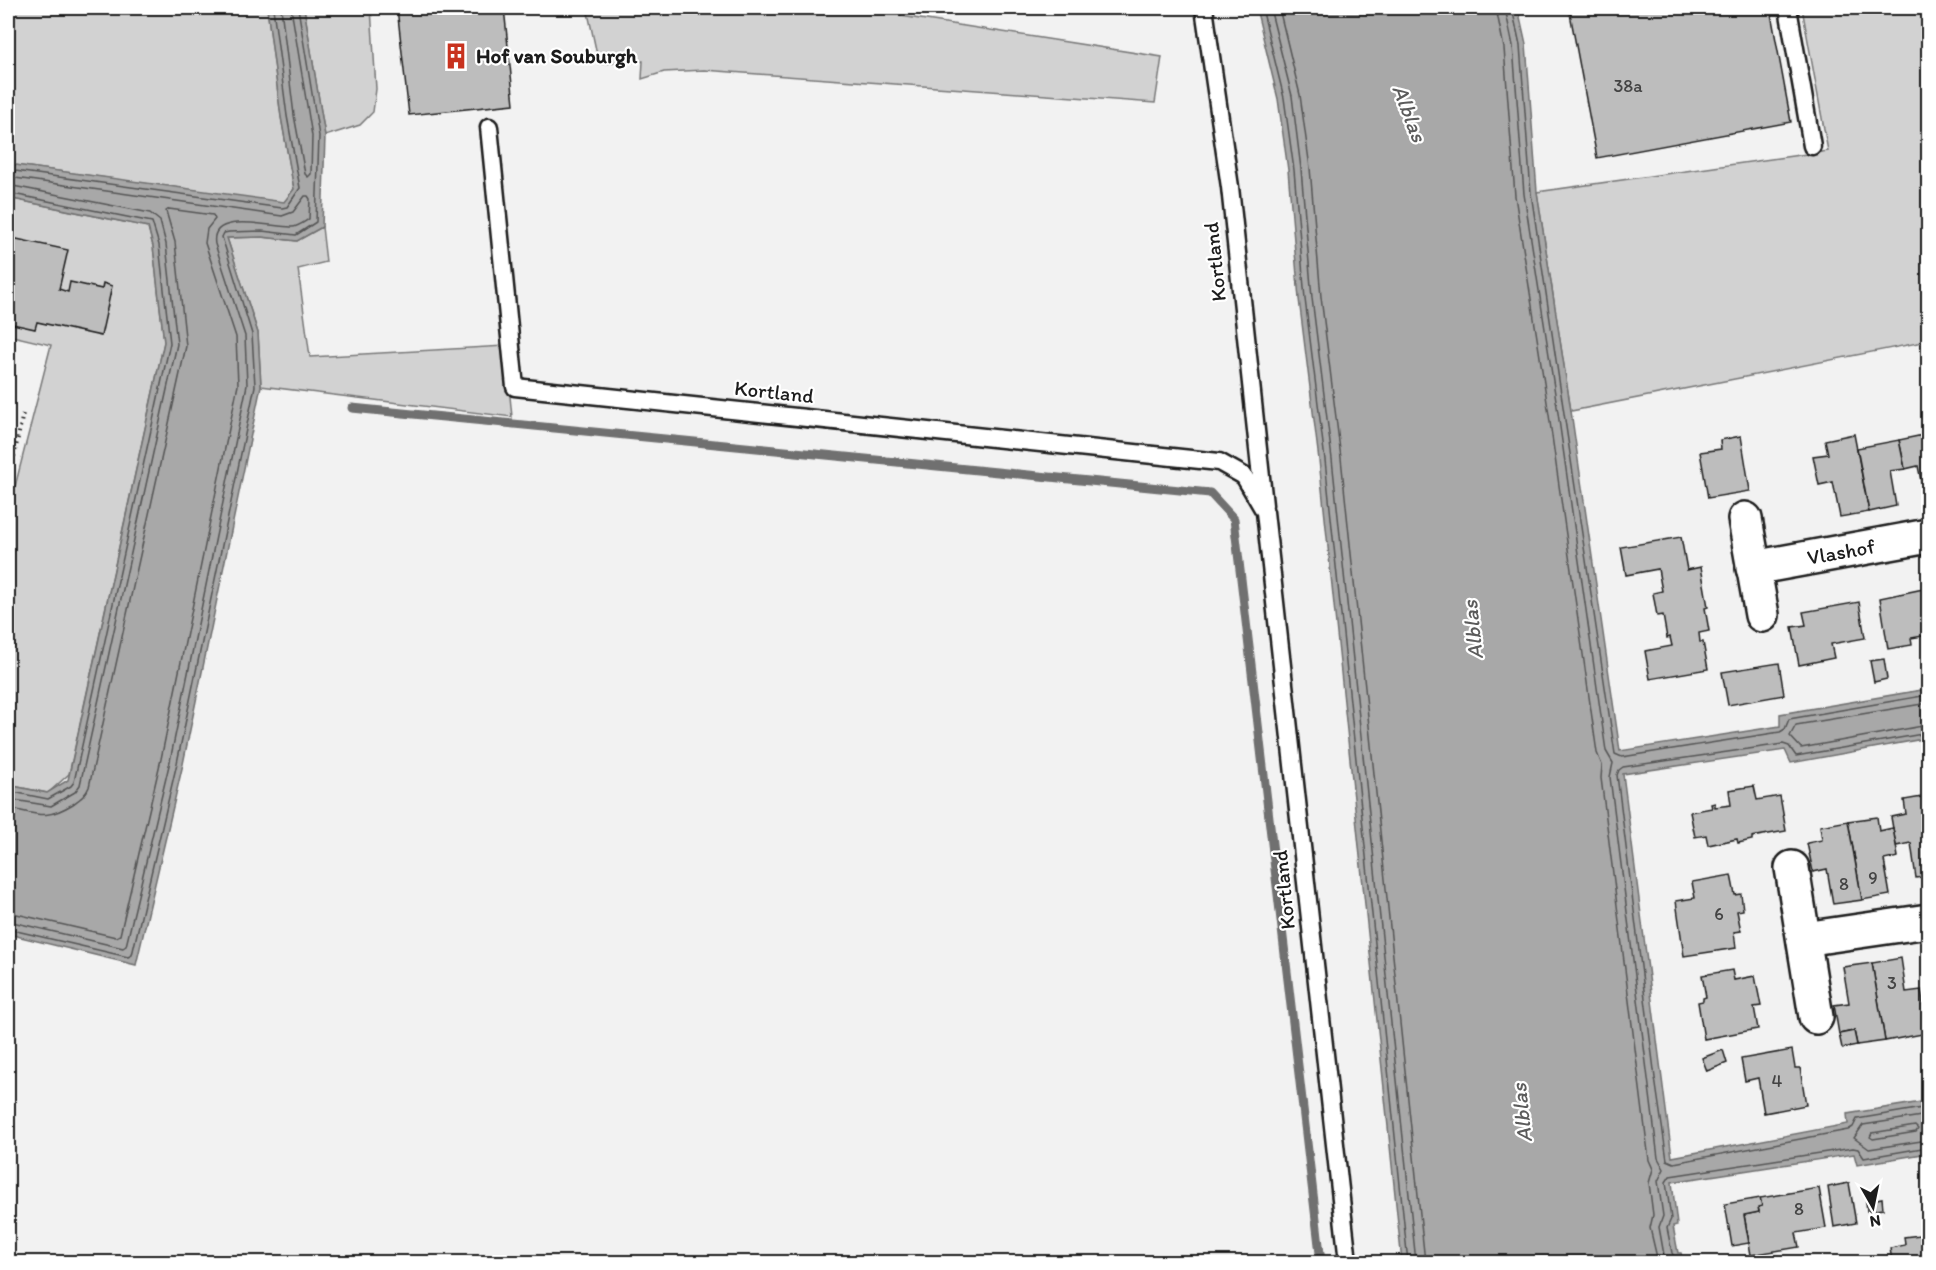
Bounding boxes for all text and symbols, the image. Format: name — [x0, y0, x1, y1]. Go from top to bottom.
building icon: Hof van Souburgh — [441, 41, 471, 71]
place label: Hof van Souburgh — [476, 43, 638, 69]
house number: 38a — [1613, 75, 1643, 97]
water label: Alblas — [1386, 81, 1433, 147]
street label: Kortland — [1198, 221, 1231, 303]
street label: Kortland — [733, 375, 815, 408]
street label: Vlashof — [1805, 533, 1877, 570]
water label: Alblas — [1456, 598, 1489, 661]
street label: Kortland — [1267, 849, 1300, 931]
house number: 9 — [1868, 867, 1878, 889]
house number: 8 — [1839, 873, 1849, 895]
house number: 6 — [1714, 903, 1724, 925]
house number: 3 — [1887, 972, 1897, 994]
house number: 4 — [1772, 1070, 1783, 1092]
water label: Alblas — [1505, 1081, 1538, 1144]
north arrow — [1843, 1177, 1903, 1237]
house number: 8 — [1794, 1198, 1804, 1220]
text: N — [1868, 1211, 1882, 1232]

